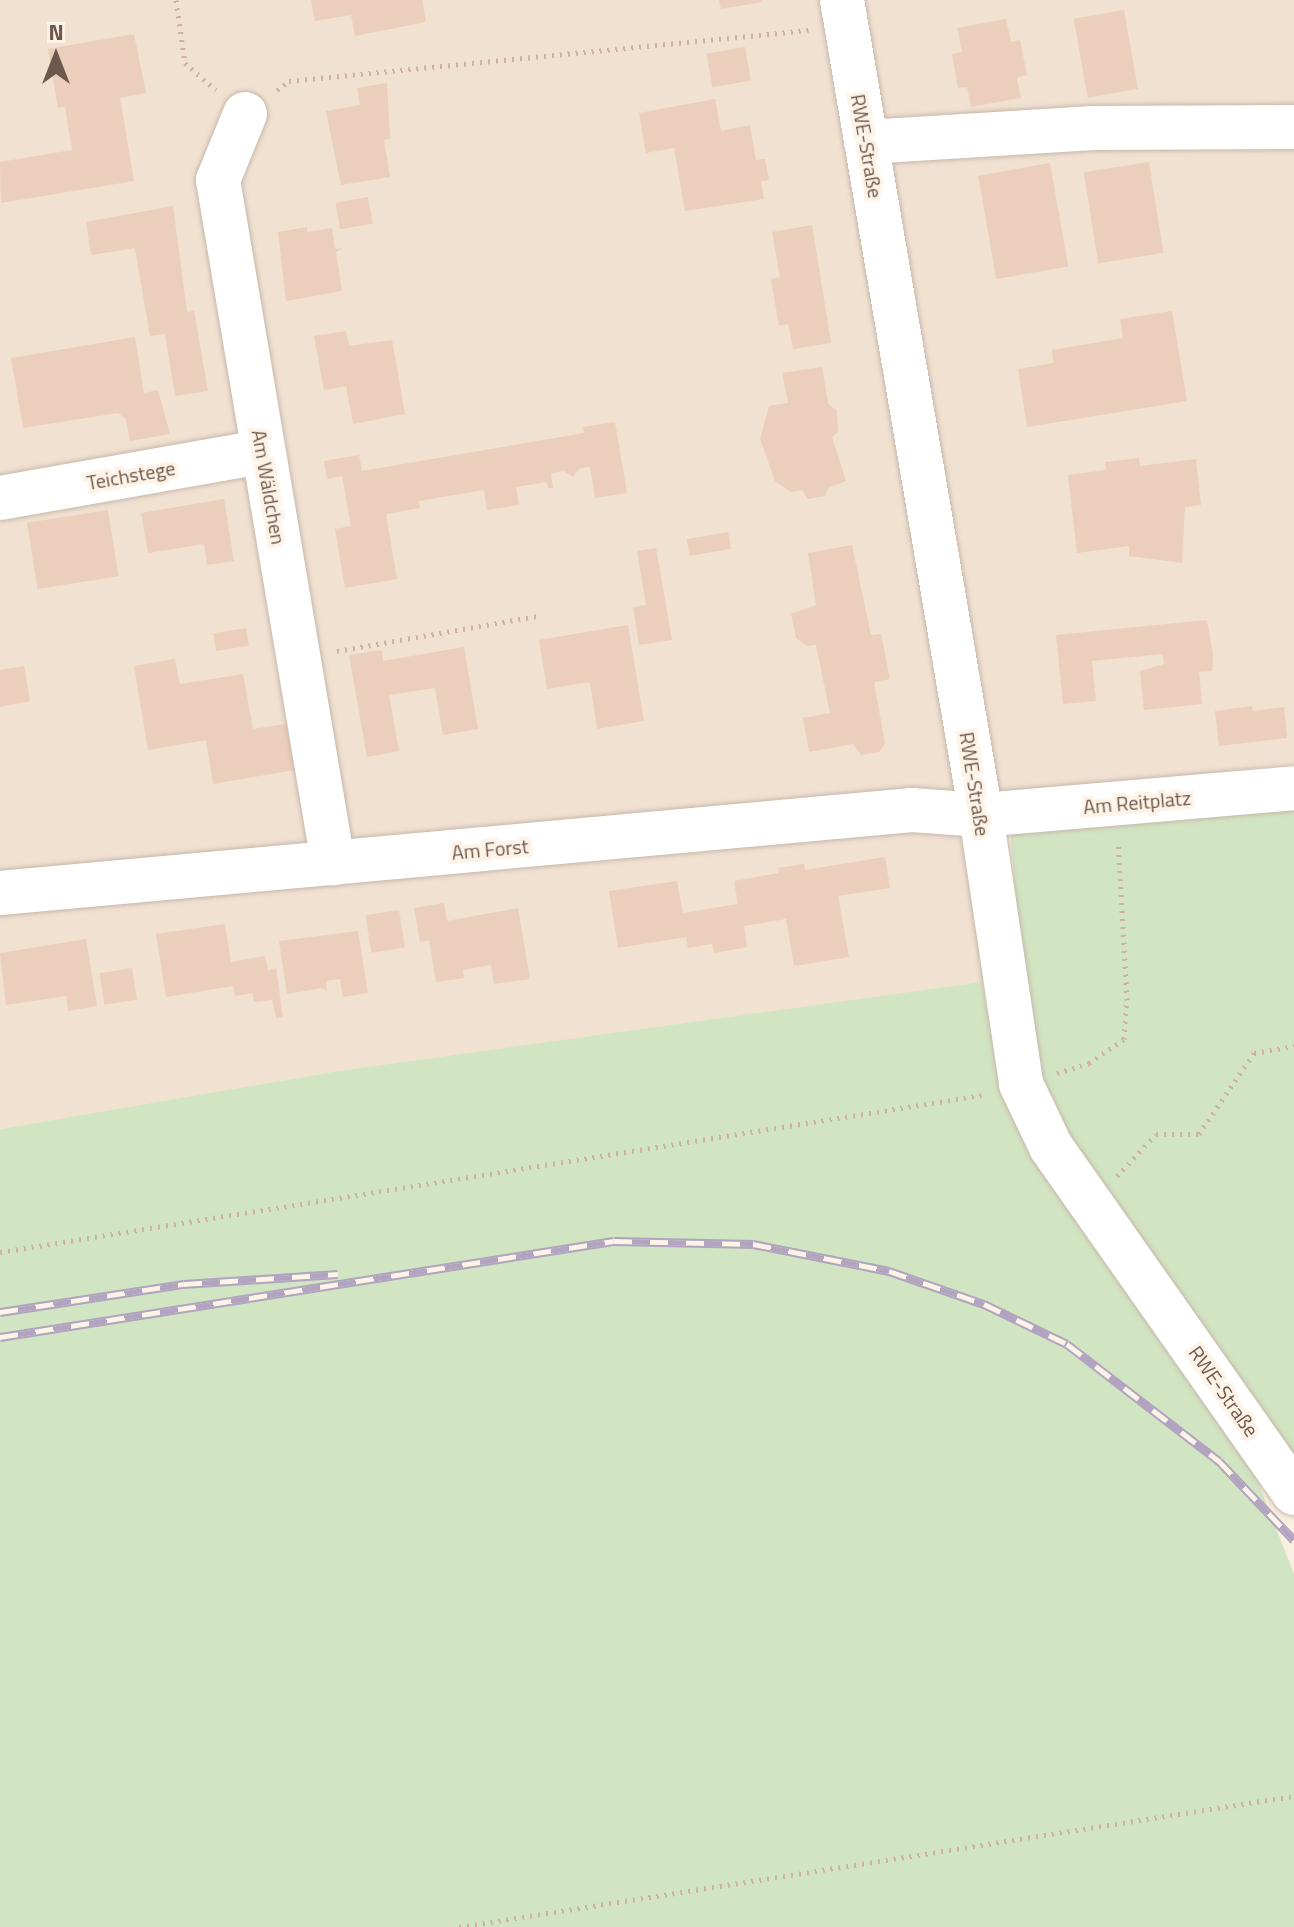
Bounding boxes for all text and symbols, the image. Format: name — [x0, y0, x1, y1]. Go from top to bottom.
text: N — [48, 15, 64, 49]
north arrow — [16, 16, 96, 96]
street label: RWE-Straße — [846, 92, 888, 200]
street label: Am Wäldchen — [247, 428, 291, 546]
street label: Teichstege — [85, 455, 177, 495]
street label: RWE-Straße — [955, 730, 995, 838]
street label: Am Reitplatz — [1082, 785, 1192, 819]
street label: Am Forst — [451, 834, 529, 864]
street label: RWE-Straße — [1184, 1341, 1264, 1441]

